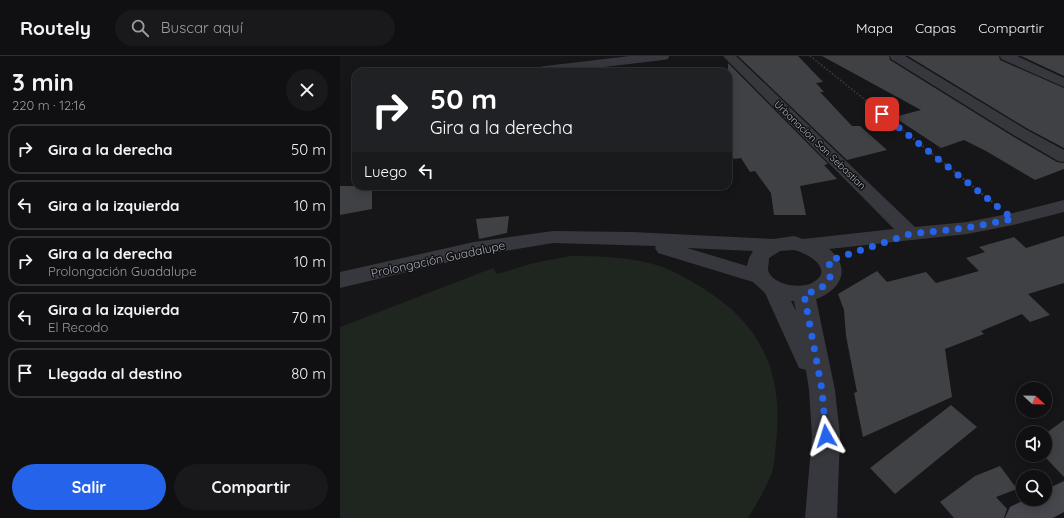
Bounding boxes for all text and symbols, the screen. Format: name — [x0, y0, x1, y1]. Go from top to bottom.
search box — [115, 10, 395, 46]
text: Routely — [20, 16, 91, 40]
icon: search — [129, 17, 151, 39]
text: Buscar aquí — [161, 18, 243, 37]
text: Mapa — [856, 19, 893, 37]
text: Capas — [915, 19, 956, 37]
text: Compartir — [978, 19, 1044, 37]
text: 3 min — [12, 67, 74, 97]
button: close — [286, 69, 328, 111]
text: 50 m — [430, 81, 497, 116]
icon: right — [364, 84, 416, 136]
text: 220 m · 12:16 — [12, 97, 85, 113]
pin — [865, 97, 899, 131]
street label: Urbanacíon San Sebastian — [771, 98, 869, 192]
icon: arrive — [871, 103, 893, 125]
text: Gira a la derecha — [430, 116, 573, 139]
icon: right — [14, 138, 36, 160]
text: Gira a la derecha — [48, 140, 173, 159]
text: 50 m — [291, 140, 326, 159]
icon: left — [415, 160, 437, 182]
text: Luego — [364, 162, 407, 181]
icon: left — [14, 194, 36, 216]
text: Gira a la izquierda — [48, 196, 180, 215]
text: 10 m — [294, 196, 326, 215]
street label: Prolongación Guadalupe — [369, 237, 507, 281]
text: Gira a la derecha — [48, 244, 173, 263]
icon: right — [14, 250, 36, 272]
text: 10 m — [294, 252, 326, 271]
text: Prolongación Guadalupe — [48, 263, 197, 279]
text: Gira a la izquierda — [48, 300, 180, 319]
icon: left — [14, 306, 36, 328]
text: 70 m — [292, 308, 326, 327]
text: El Recodo — [48, 319, 108, 335]
icon: arrive — [14, 362, 36, 384]
text: Llegada al destino — [48, 364, 182, 383]
text: 80 m — [291, 364, 326, 383]
north arrow — [1016, 382, 1052, 418]
map controls — [1016, 382, 1052, 506]
position arrow — [805, 415, 847, 457]
button: sound — [1016, 426, 1052, 462]
button: Salir — [12, 464, 166, 510]
button: Compartir — [174, 464, 328, 510]
button: search — [1016, 470, 1052, 506]

